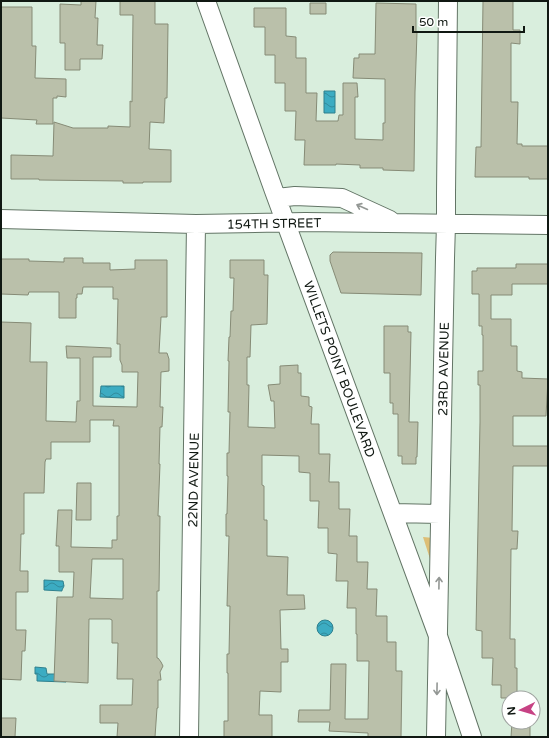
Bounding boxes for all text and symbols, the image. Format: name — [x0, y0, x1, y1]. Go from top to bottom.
scale bar — [413, 8, 524, 34]
text: 50 m — [419, 15, 448, 29]
one-way arrow — [357, 203, 369, 211]
street label: 154TH STREET — [226, 215, 322, 233]
street label: WILLETS POINT BOULEVARD — [300, 279, 379, 460]
street label: 23RD AVENUE — [435, 322, 453, 416]
street label: 22ND AVENUE — [185, 432, 203, 528]
one-way arrow — [435, 577, 443, 590]
one-way arrow — [433, 682, 440, 695]
north arrow — [501, 690, 541, 730]
text: N — [505, 706, 518, 716]

